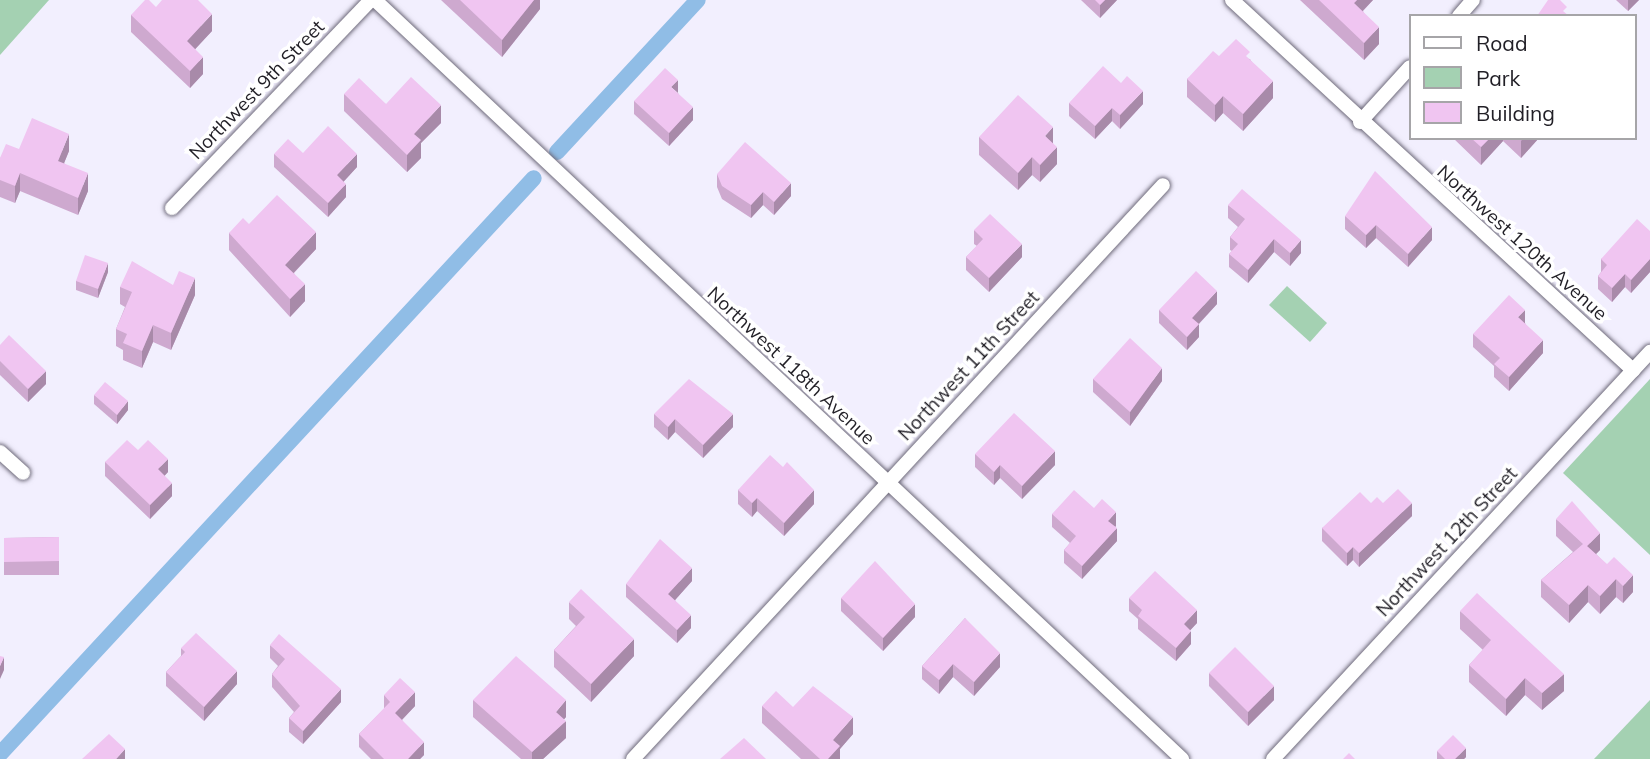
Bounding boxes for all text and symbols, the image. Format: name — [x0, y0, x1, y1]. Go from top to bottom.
legend — [1408, 14, 1636, 140]
street label: Northwest 9th Street — [185, 16, 329, 164]
text: Road — [1476, 30, 1527, 56]
text: Park — [1476, 65, 1520, 91]
text: Building — [1476, 100, 1555, 126]
street label: Northwest 120th Avenue — [1432, 161, 1612, 325]
street label: Northwest 118th Avenue — [702, 282, 880, 450]
street label: Northwest 11th Street — [894, 287, 1044, 445]
street label: Northwest 12th Street — [1372, 463, 1522, 621]

